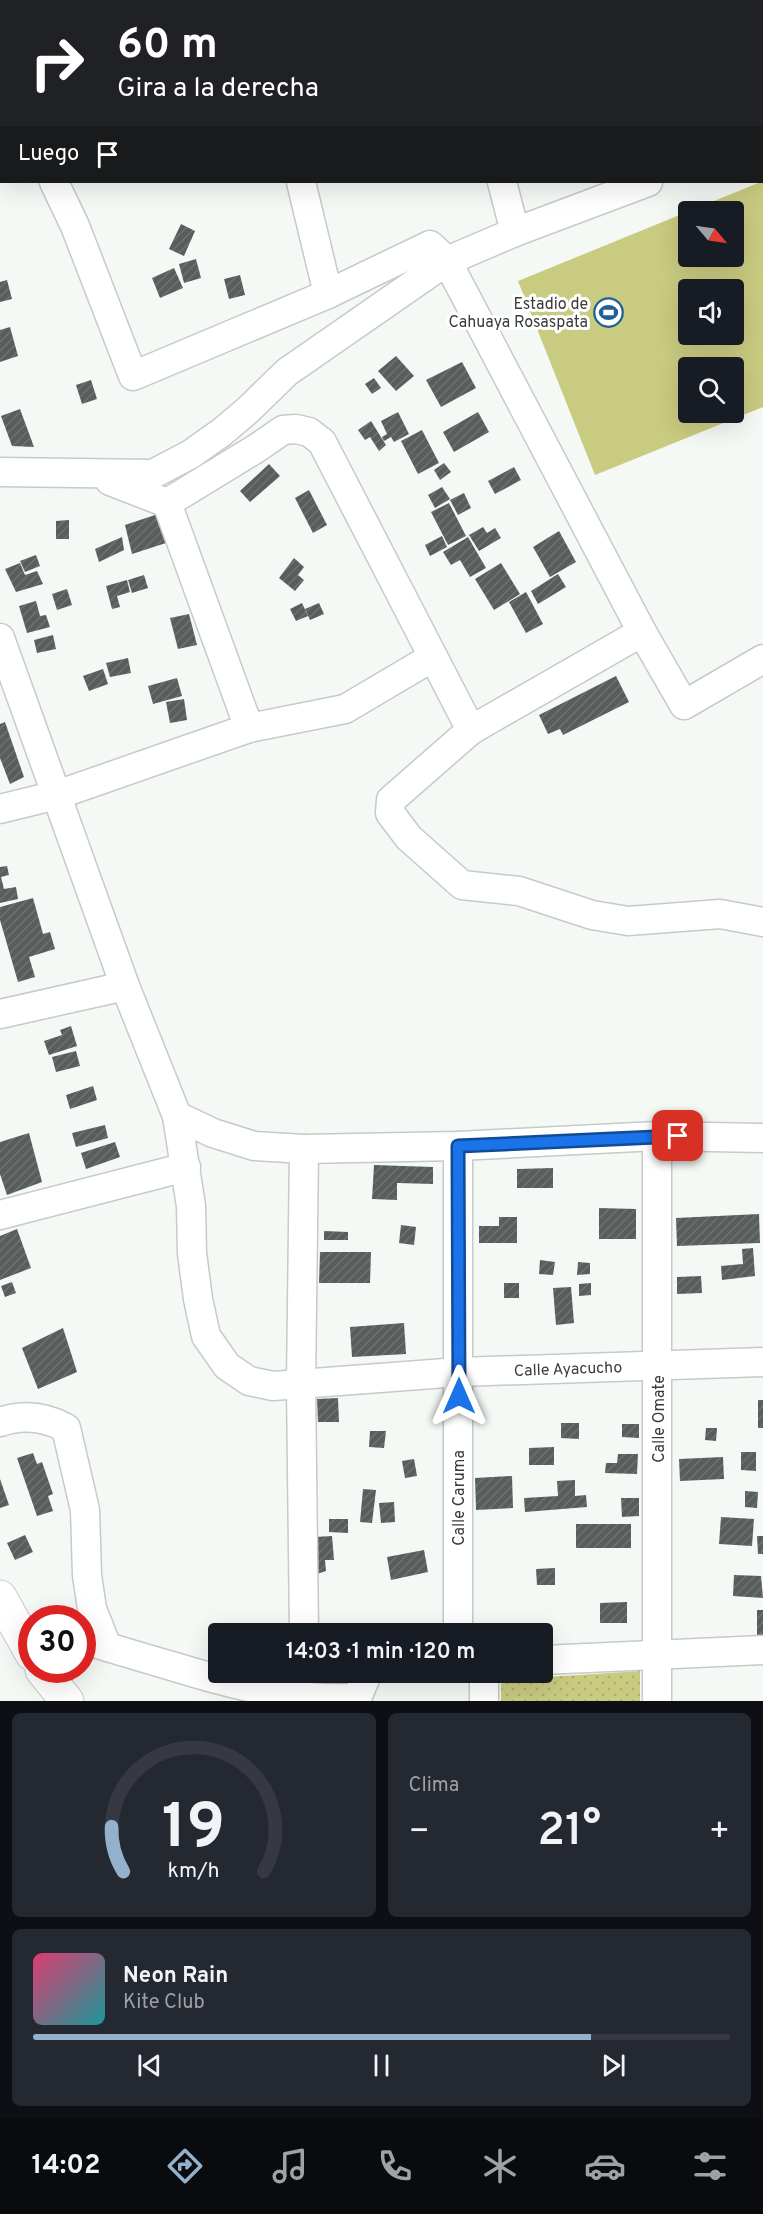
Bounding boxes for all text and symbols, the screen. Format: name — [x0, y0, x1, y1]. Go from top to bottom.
text: 60 m — [117, 20, 218, 73]
icon: right — [18, 24, 96, 102]
text: Gira a la derecha — [117, 72, 319, 106]
icon: arrive — [91, 138, 124, 171]
text: Luego — [18, 141, 79, 168]
north arrow — [678, 201, 744, 267]
map controls — [678, 201, 744, 423]
button: sound — [678, 279, 744, 345]
place label: Estadio de Cahuaya Rosaspata — [448, 295, 588, 333]
sports icon: Estadio de Cahuaya Rosaspata — [593, 296, 625, 328]
button: search — [678, 357, 744, 423]
pin — [652, 1110, 703, 1161]
icon: arrive — [661, 1119, 694, 1152]
street label: Calle Ayacucho — [513, 1358, 623, 1382]
position arrow — [427, 1364, 491, 1428]
street label: Calle Omate — [650, 1375, 670, 1463]
street label: Calle Caruma — [450, 1450, 470, 1546]
speed limit sign: 30 — [18, 1605, 96, 1683]
text: 14:03 · 1 min · 120 m — [286, 1639, 475, 1666]
text: Clima — [409, 1773, 459, 1799]
text: 19 — [162, 1791, 225, 1870]
text: 21° — [537, 1804, 601, 1861]
text: − — [409, 1812, 430, 1854]
text: + — [709, 1812, 730, 1854]
text: km/h — [168, 1858, 220, 1885]
text: Neon Rain — [123, 1963, 228, 1990]
text: Kite Club — [123, 1990, 205, 2016]
icon: previous — [133, 2049, 166, 2082]
icon: pause — [365, 2049, 398, 2082]
icon: next — [597, 2049, 630, 2082]
icon: directions — [164, 2145, 206, 2187]
icon: music — [269, 2145, 311, 2187]
icon: phone — [374, 2145, 416, 2187]
icon: climate — [479, 2145, 521, 2187]
icon: car — [584, 2145, 626, 2187]
icon: filters — [689, 2145, 731, 2187]
text: 14:02 — [32, 2149, 101, 2183]

